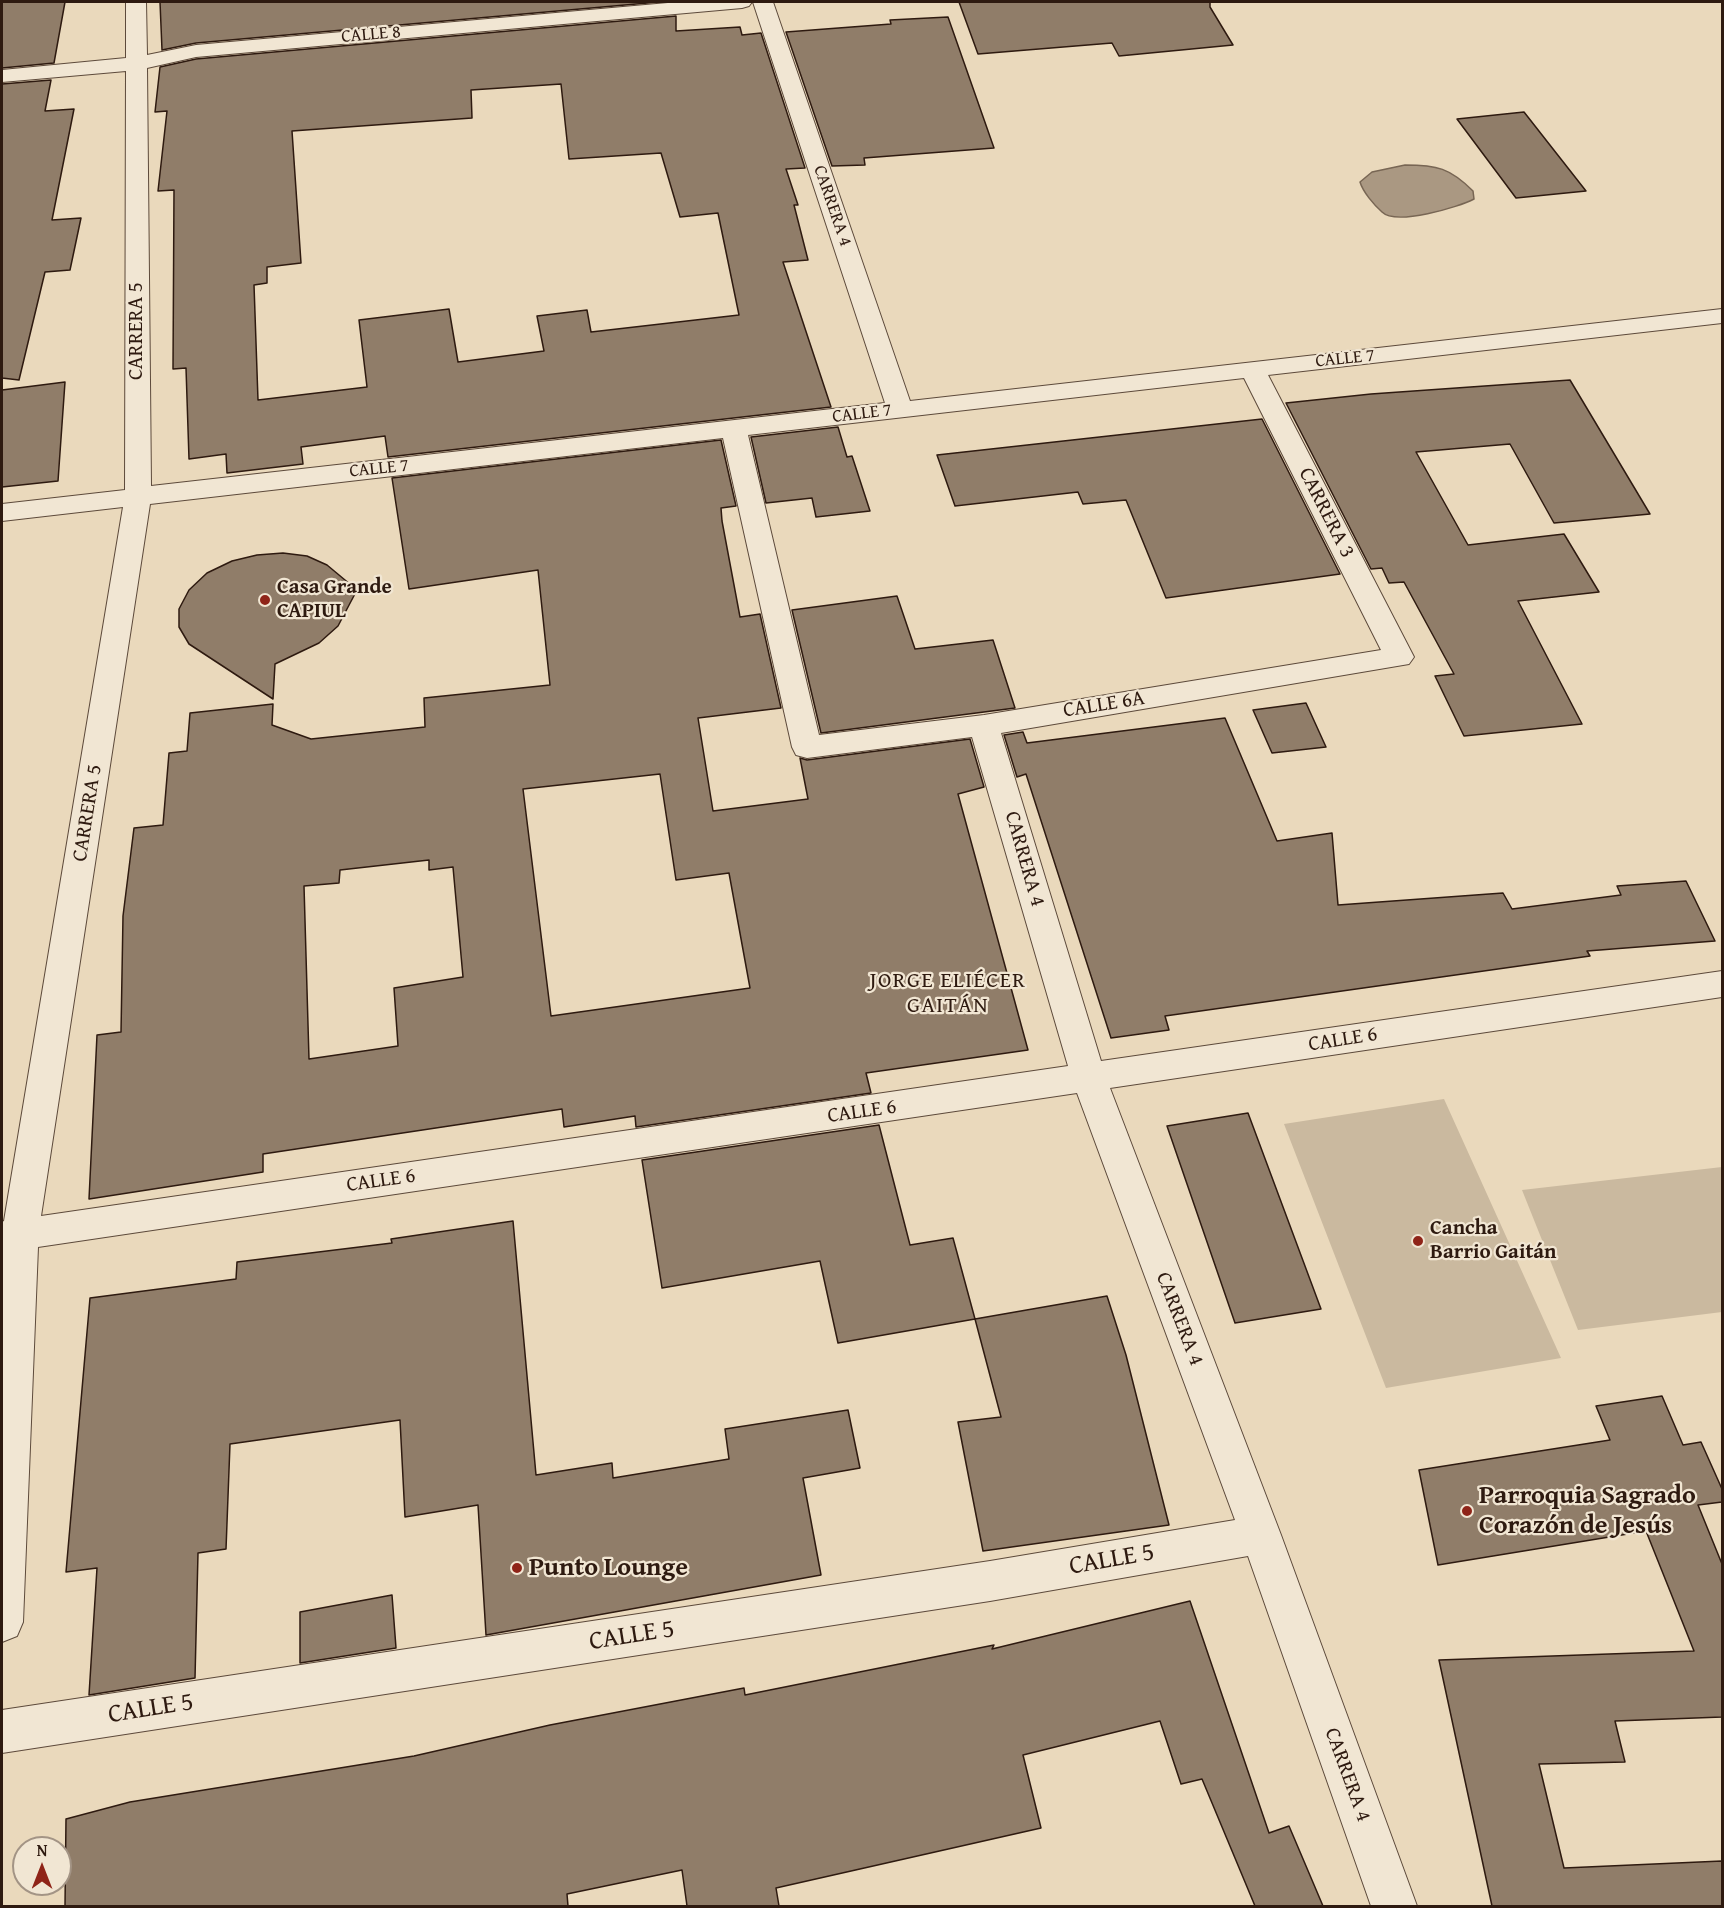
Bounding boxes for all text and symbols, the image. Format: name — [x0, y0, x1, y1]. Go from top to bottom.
street label: CALLE 8 — [340, 22, 402, 48]
street label: CARRERA 4 — [808, 163, 856, 249]
street label: CARRERA 5 — [124, 282, 150, 380]
street label: CALLE 7 — [1314, 345, 1376, 373]
street label: CALLE 7 — [831, 400, 893, 428]
street label: CALLE 7 — [348, 455, 410, 483]
street label: CARRERA 3 — [1293, 464, 1359, 562]
place label: Casa Grande CAPIUL — [277, 575, 392, 625]
marker: Casa Grande CAPIUL — [258, 593, 272, 607]
street label: CALLE 6A — [1061, 686, 1147, 724]
street label: CARRERA 5 — [68, 763, 108, 863]
street label: CARRERA 4 — [998, 808, 1050, 910]
district label: JORGE ELIÉCER GAITÁN — [870, 968, 1026, 1020]
street label: CALLE 6 — [1307, 1022, 1379, 1058]
street label: CALLE 6 — [826, 1095, 898, 1129]
street label: CALLE 6 — [345, 1164, 417, 1198]
place label: Cancha Barrio Gaitán — [1430, 1216, 1557, 1266]
marker: Cancha Barrio Gaitán — [1411, 1234, 1425, 1248]
street label: CARRERA 4 — [1150, 1269, 1208, 1369]
place label: Parroquia Sagrado Corazón de Jesús — [1479, 1480, 1696, 1542]
marker: Parroquia Sagrado Corazón de Jesús — [1460, 1504, 1474, 1518]
street label: CALLE 5 — [1067, 1537, 1157, 1583]
place label: Punto Lounge — [529, 1552, 688, 1584]
marker: Punto Lounge — [510, 1561, 524, 1575]
street label: CALLE 5 — [587, 1614, 677, 1658]
street label: CALLE 5 — [106, 1687, 196, 1731]
street label: CARRERA 4 — [1318, 1725, 1376, 1825]
north arrow — [12, 1836, 72, 1896]
text: N — [37, 1838, 47, 1862]

